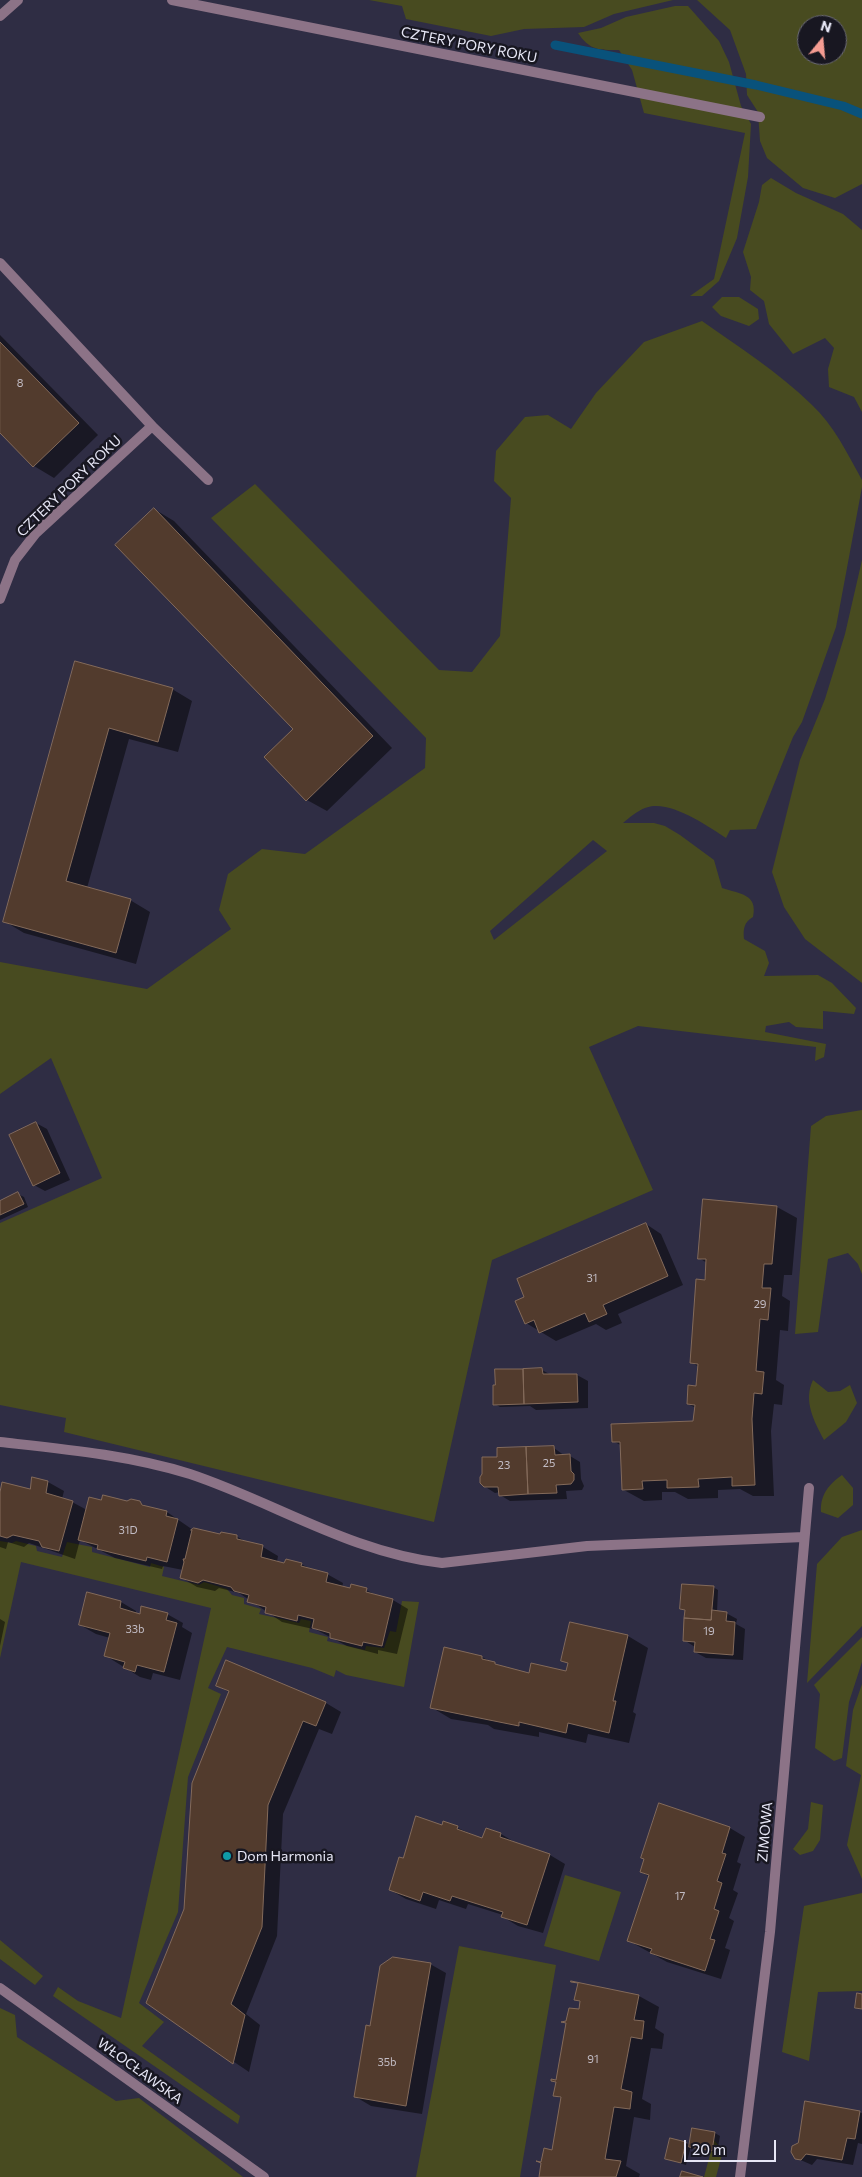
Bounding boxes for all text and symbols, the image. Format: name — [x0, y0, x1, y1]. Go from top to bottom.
north arrow — [797, 15, 847, 65]
text: N — [819, 16, 834, 36]
street label: CZTERY PORY ROKU — [399, 24, 539, 66]
house number: 8 — [17, 376, 23, 390]
street label: CZTERY PORY ROKU — [13, 432, 125, 540]
house number: 31 — [587, 1271, 597, 1285]
house number: 29 — [754, 1297, 766, 1311]
house number: 25 — [543, 1456, 555, 1470]
house number: 23 — [498, 1458, 510, 1472]
house number: 31D — [118, 1523, 138, 1537]
house number: 33b — [125, 1622, 145, 1636]
house number: 19 — [703, 1624, 715, 1638]
street label: ZIMOWA — [754, 1801, 776, 1863]
place label: Dom Harmonia — [237, 1848, 334, 1864]
marker: Dom Harmonia — [221, 1850, 233, 1862]
house number: 17 — [675, 1889, 685, 1903]
street label: WŁOCŁAWSKA — [94, 2034, 186, 2108]
house number: 91 — [587, 2052, 599, 2066]
house number: 35b — [377, 2055, 397, 2069]
scale bar — [687, 2130, 780, 2162]
text: 20 m — [692, 2140, 726, 2158]

